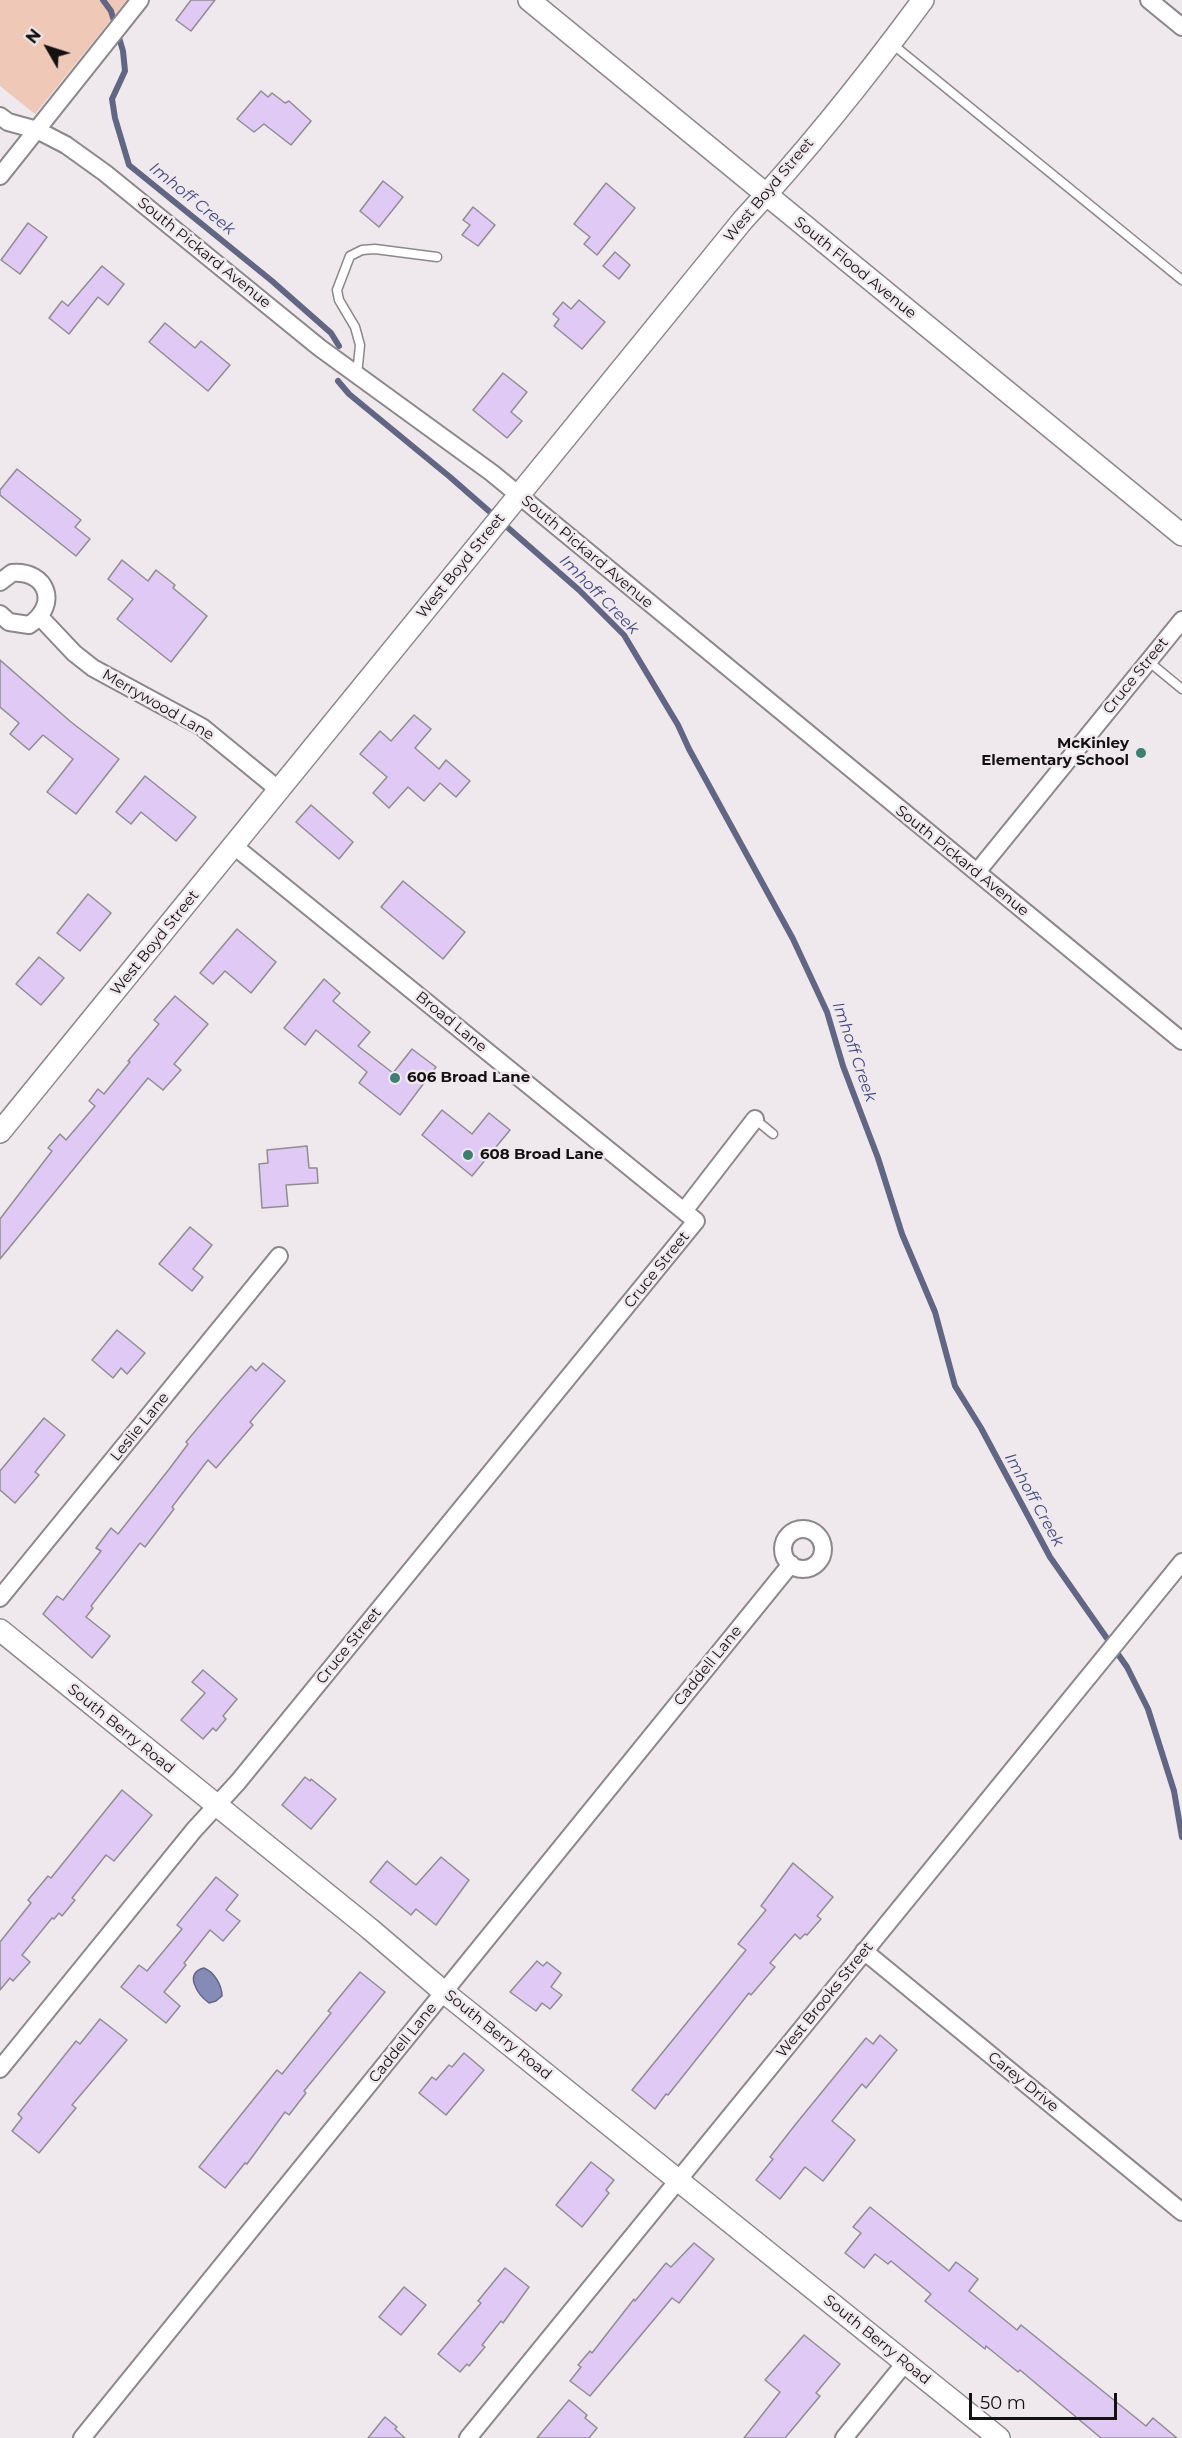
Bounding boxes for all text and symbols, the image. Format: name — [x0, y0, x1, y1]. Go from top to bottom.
north arrow — [18, 18, 78, 78]
text: N — [22, 25, 45, 47]
street label: West Boyd Street — [720, 134, 818, 246]
water label: Imhoff Creek — [145, 159, 239, 239]
street label: South Pickard Avenue — [134, 194, 274, 312]
street label: South Flood Avenue — [790, 213, 920, 323]
street label: South Pickard Avenue — [518, 492, 656, 612]
street label: West Boyd Street — [413, 510, 509, 622]
water label: Imhoff Creek — [555, 551, 643, 639]
street label: Cruce Street — [1100, 634, 1172, 718]
street label: Merrywood Lane — [99, 666, 217, 744]
place label: McKinley Elementary School — [981, 735, 1129, 770]
marker: McKinley Elementary School — [1134, 746, 1148, 760]
street label: South Pickard Avenue — [892, 802, 1032, 920]
street label: West Boyd Street — [107, 887, 203, 999]
street label: Broad Lane — [412, 988, 490, 1056]
water label: Imhoff Creek — [828, 1000, 880, 1104]
place label: 606 Broad Lane — [407, 1069, 530, 1087]
marker: 606 Broad Lane — [388, 1071, 402, 1085]
place label: 608 Broad Lane — [480, 1146, 604, 1164]
marker: 608 Broad Lane — [461, 1148, 475, 1162]
street label: Cruce Street — [621, 1228, 693, 1312]
street label: Leslie Lane — [107, 1389, 173, 1465]
water label: Imhoff Creek — [1000, 1450, 1068, 1550]
street label: Cruce Street — [313, 1604, 385, 1688]
street label: Caddell Lane — [670, 1622, 746, 1710]
street label: South Berry Road — [64, 1680, 178, 1778]
street label: West Brooks Street — [773, 1939, 877, 2061]
street label: South Berry Road — [441, 1986, 555, 2084]
street label: Caddell Lane — [365, 1999, 441, 2087]
street label: Carey Drive — [984, 2048, 1062, 2116]
street label: South Berry Road — [820, 2291, 934, 2389]
scale bar — [972, 2381, 1120, 2419]
text: 50 m — [980, 2392, 1026, 2414]

